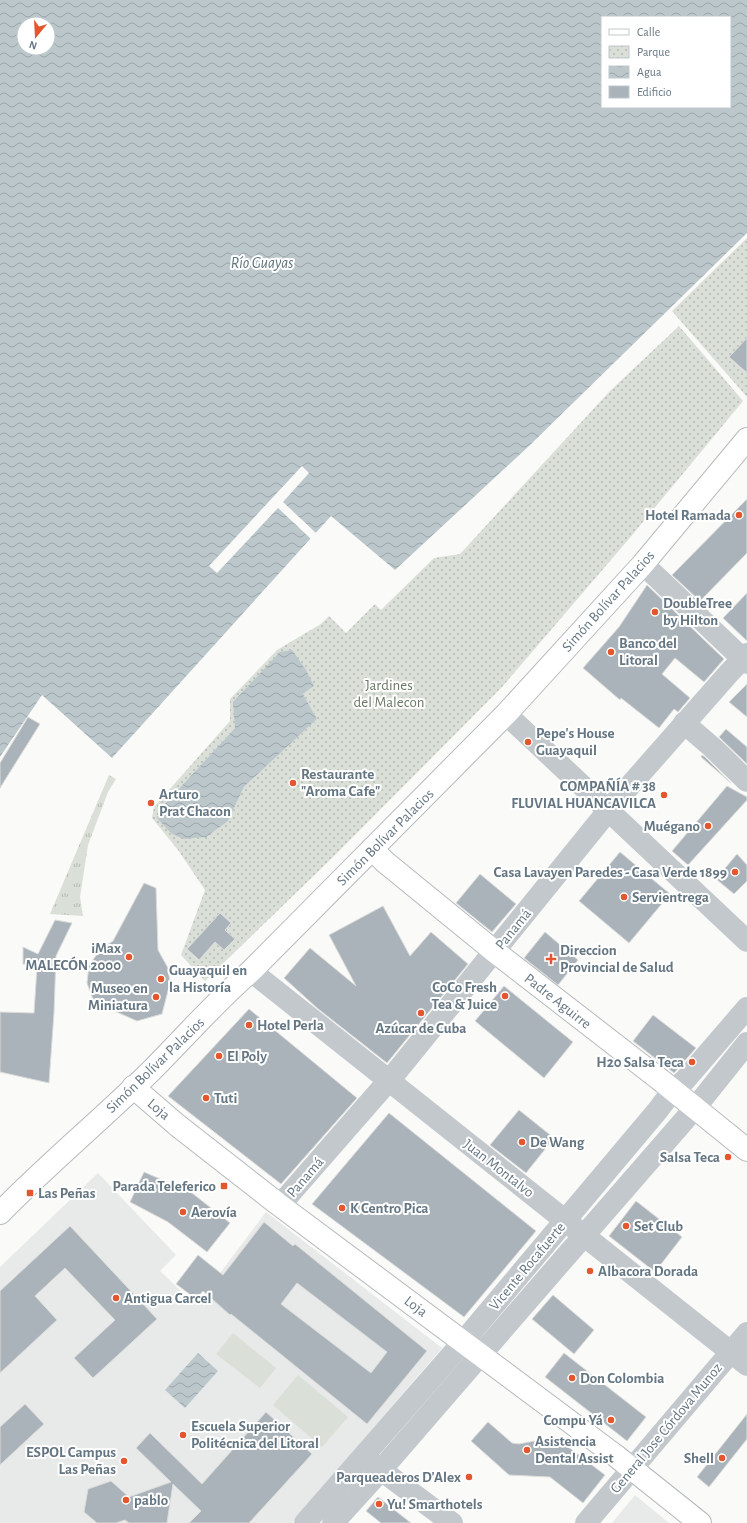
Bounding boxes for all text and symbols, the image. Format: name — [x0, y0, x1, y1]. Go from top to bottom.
north arrow — [16, 16, 56, 56]
legend — [601, 16, 731, 108]
text: Calle — [637, 26, 660, 38]
text: N — [28, 39, 38, 51]
text: Parque — [637, 46, 670, 58]
text: Agua — [637, 66, 662, 78]
text: Edificio — [637, 86, 672, 98]
water label: Río Guayas — [231, 255, 293, 271]
place label: Hotel Ramada — [645, 508, 731, 523]
marker: Hotel Ramada — [734, 510, 744, 520]
street label: Simón Bolívar Palacios — [559, 548, 658, 655]
place label: DoubleTree by Hilton — [663, 596, 732, 628]
marker: DoubleTree by Hilton — [650, 607, 660, 617]
place label: Banco del Litoral — [619, 636, 677, 668]
marker: Banco del Litoral — [606, 647, 616, 657]
park label: Jardines del Malecon — [354, 678, 424, 710]
place label: Pepe's House Guayaquil — [536, 726, 615, 758]
marker: Pepe's House Guayaquil — [523, 737, 533, 747]
place label: Restaurante "Aroma Cafe" — [301, 767, 380, 799]
place label: COMPAÑÍA # 38 FLUVIAL HUANCAVILCA — [511, 777, 656, 811]
marker: Restaurante "Aroma Cafe" — [288, 778, 298, 788]
street label: Simón Bolívar Palacios — [334, 786, 437, 889]
place label: Arturo Prat Chacon — [159, 787, 231, 819]
marker: COMPAÑÍA # 38 FLUVIAL HUANCAVILCA — [659, 790, 669, 800]
marker: Arturo Prat Chacon — [146, 798, 156, 808]
place label: Muégano — [644, 819, 700, 834]
marker: Muégano — [703, 821, 713, 831]
place label: Casa Lavayen Paredes - Casa Verde 1899 — [493, 865, 727, 880]
marker: Casa Lavayen Paredes - Casa Verde 1899 — [730, 867, 740, 877]
place label: Servientrega — [632, 890, 709, 905]
marker: Servientrega — [619, 892, 629, 902]
street label: Panamá — [493, 906, 534, 953]
place label: iMax MALECÓN 2000 — [26, 941, 121, 973]
place label: Direccion Provincial de Salud — [560, 943, 674, 975]
marker: iMax MALECÓN 2000 — [124, 952, 134, 962]
marker: Direccion Provincial de Salud — [545, 953, 557, 965]
place label: Guayaquil en la Historía — [169, 963, 247, 995]
street label: Padre Aguirre — [521, 971, 594, 1032]
marker: Guayaquil en la Historía — [156, 974, 166, 984]
place label: CoCo Fresh Tea & Juice — [431, 980, 497, 1012]
place label: Museo en Miniatura — [88, 981, 148, 1013]
marker: CoCo Fresh Tea & Juice — [500, 991, 510, 1001]
marker: Museo en Miniatura — [151, 992, 161, 1002]
marker: Azúcar de Cuba — [416, 1008, 426, 1018]
street label: Simón Bolívar Palacios — [103, 1015, 207, 1116]
place label: Hotel Perla — [257, 1018, 324, 1033]
marker: Hotel Perla — [244, 1020, 254, 1030]
place label: Azúcar de Cuba — [375, 1021, 467, 1036]
place label: El Poly — [227, 1049, 267, 1064]
marker: El Poly — [214, 1051, 224, 1061]
place label: H20 Salsa Teca — [596, 1055, 684, 1070]
marker: H20 Salsa Teca — [687, 1057, 697, 1067]
place label: Tuti — [214, 1091, 237, 1106]
marker: Tuti — [201, 1093, 211, 1103]
street label: Loja — [145, 1096, 173, 1123]
place label: De Wang — [530, 1135, 585, 1150]
street label: Juan Montalvo — [461, 1136, 537, 1200]
marker: De Wang — [517, 1137, 527, 1147]
place label: Salsa Teca — [660, 1150, 720, 1165]
marker: Salsa Teca — [723, 1152, 733, 1162]
street label: Panamá — [284, 1154, 327, 1200]
place label: Parada Teleferico — [112, 1179, 216, 1194]
marker: Parada Teleferico — [219, 1181, 229, 1191]
place label: Las Peñas — [38, 1186, 96, 1201]
marker: Las Peñas — [25, 1188, 35, 1198]
place label: K Centro Pica — [350, 1201, 429, 1216]
marker: K Centro Pica — [337, 1203, 347, 1213]
place label: Aerovía — [191, 1205, 237, 1220]
marker: Aerovía — [178, 1207, 188, 1217]
place label: Set Club — [634, 1219, 683, 1234]
street label: Vicente Rocafuerte — [486, 1220, 568, 1313]
marker: Set Club — [621, 1221, 631, 1231]
place label: Albacora Dorada — [598, 1264, 698, 1279]
marker: Albacora Dorada — [585, 1266, 595, 1276]
place label: Antigua Carcel — [124, 1291, 211, 1306]
marker: Antigua Carcel — [111, 1293, 121, 1303]
street label: Loja — [401, 1293, 430, 1320]
street label: General Jose Córdova Munoz — [608, 1360, 725, 1496]
place label: Don Colombia — [580, 1371, 665, 1386]
marker: Don Colombia — [567, 1373, 577, 1383]
place label: Compu Yá — [544, 1413, 603, 1428]
marker: Compu Yá — [606, 1415, 616, 1425]
place label: Escuela Superior Politécnica del Litoral — [191, 1419, 319, 1451]
marker: Escuela Superior Politécnica del Litoral — [178, 1430, 188, 1440]
place label: Asistencia Dental Assist — [535, 1434, 614, 1466]
place label: ESPOL Campus Las Peñas — [26, 1445, 116, 1477]
marker: Asistencia Dental Assist — [522, 1445, 532, 1455]
place label: Shell — [684, 1451, 714, 1466]
marker: Shell — [717, 1453, 727, 1463]
marker: ESPOL Campus Las Peñas — [119, 1456, 129, 1466]
place label: Parqueaderos D'Alex — [336, 1470, 461, 1485]
marker: Parqueaderos D'Alex — [464, 1472, 474, 1482]
place label: pablo — [134, 1493, 168, 1508]
marker: pablo — [121, 1495, 131, 1505]
place label: Yu! Smarthotels — [387, 1497, 483, 1512]
marker: Yu! Smarthotels — [374, 1499, 384, 1509]

